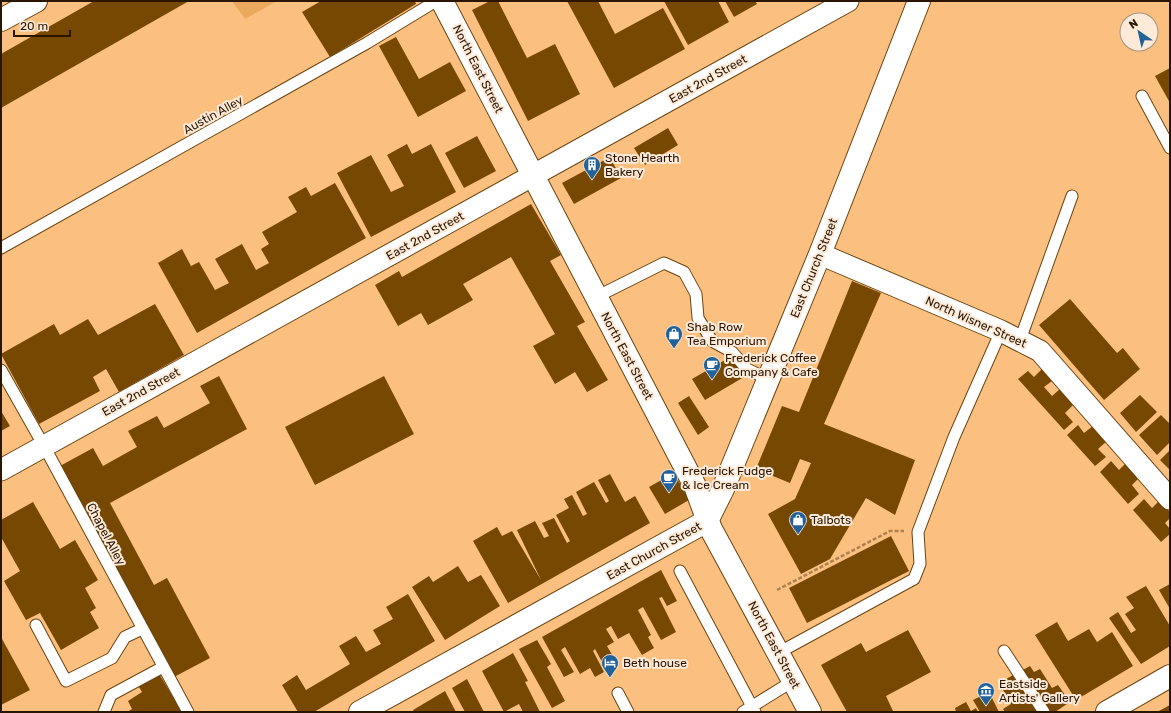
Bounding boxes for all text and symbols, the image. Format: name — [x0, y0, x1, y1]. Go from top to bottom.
scale bar — [14, 12, 70, 38]
north arrow — [1119, 12, 1159, 52]
text: N — [1127, 16, 1141, 32]
text: 20 m — [20, 19, 48, 33]
street label: North East Street — [450, 23, 506, 116]
street label: East 2nd Street — [667, 52, 750, 106]
street label: Austin Alley — [181, 93, 245, 137]
place label: Stone Hearth Bakery — [605, 151, 679, 179]
building icon: Stone Hearth Bakery — [582, 155, 602, 180]
street label: East 2nd Street — [384, 209, 467, 263]
street label: East Church Street — [788, 216, 840, 320]
street label: North Wisner Street — [923, 293, 1029, 351]
street label: North East Street — [598, 310, 656, 402]
place label: Shab Row Tea Emporium — [687, 320, 766, 348]
shop icon: Shab Row Tea Emporium — [664, 324, 684, 349]
place label: Frederick Coffee Company & Cafe — [725, 351, 818, 379]
cafe icon: Frederick Coffee Company & Cafe — [702, 355, 722, 380]
street label: East 2nd Street — [100, 365, 183, 419]
place label: Frederick Fudge & Ice Cream — [682, 464, 772, 492]
cafe icon: Frederick Fudge & Ice Cream — [659, 468, 679, 493]
street label: Chapel Alley — [84, 501, 128, 568]
shop icon: Talbots — [788, 510, 808, 535]
place label: Talbots — [811, 513, 851, 527]
street label: East Church Street — [604, 519, 704, 583]
street label: North East Street — [745, 599, 803, 691]
hotel icon: Beth house — [600, 653, 620, 678]
place label: Beth house — [623, 656, 687, 670]
place label: Eastside Artists' Gallery — [999, 677, 1080, 705]
museum icon: Eastside Artists' Gallery — [976, 681, 996, 706]

